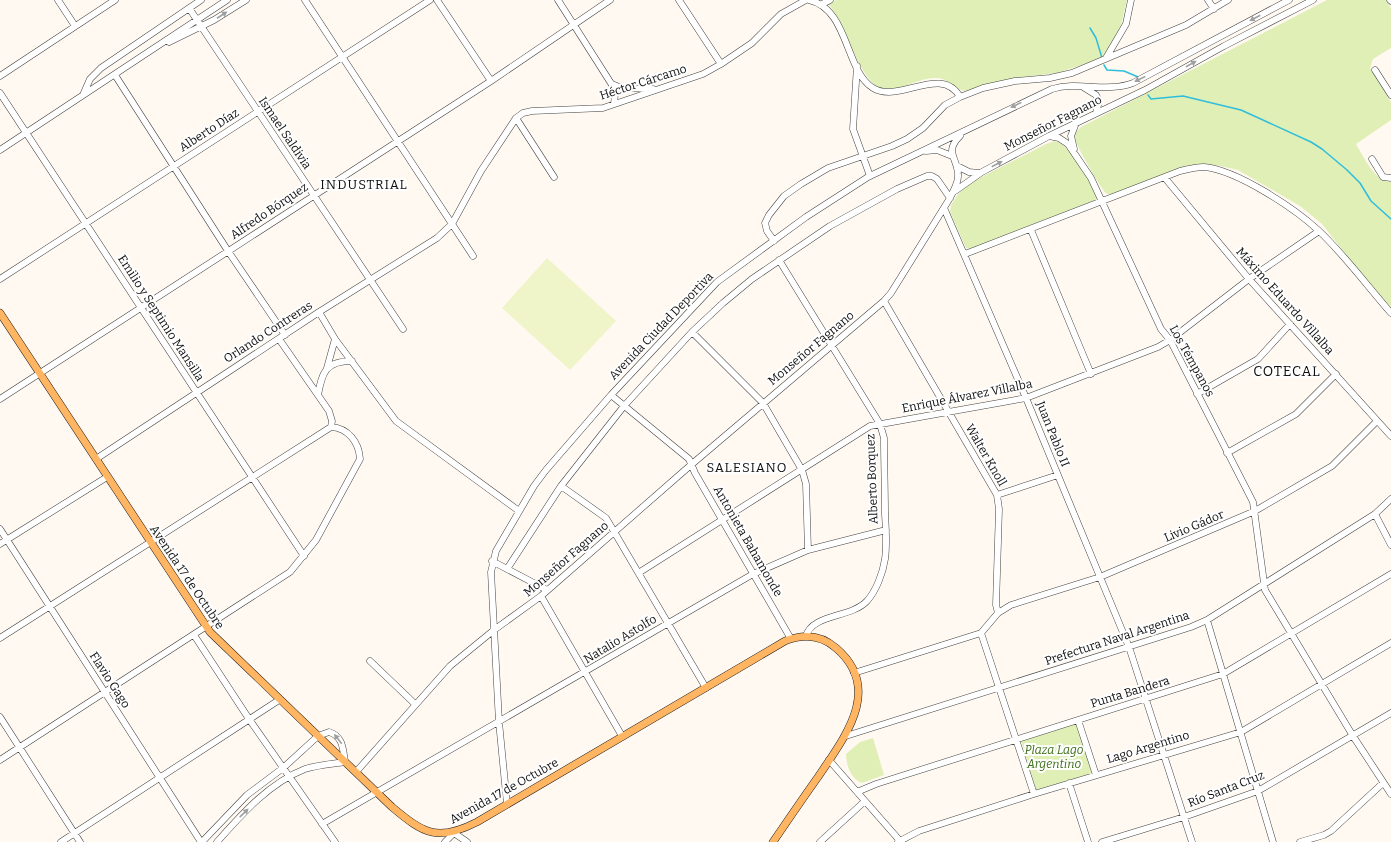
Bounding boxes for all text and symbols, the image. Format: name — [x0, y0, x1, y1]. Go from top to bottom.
one-way arrow — [217, 11, 227, 19]
one-way arrow — [1249, 15, 1261, 22]
street label: Héctor Cárcamo — [598, 61, 688, 103]
one-way arrow — [1185, 61, 1197, 68]
one-way arrow — [1134, 76, 1146, 82]
street label: Monseñor Fagnano — [1002, 92, 1104, 154]
street label: Ismael Saldivia — [256, 94, 314, 172]
one-way arrow — [1010, 102, 1021, 109]
street label: Alberto Díaz — [177, 105, 242, 154]
one-way arrow — [991, 161, 1002, 168]
district label: INDUSTRIAL — [320, 177, 408, 192]
street label: Alfredo Bórquez — [228, 180, 311, 242]
street label: Máximo Eduardo Villalba — [1233, 245, 1337, 358]
street label: Emilio y Septimio Mansilla — [115, 252, 207, 384]
street label: Avenida Ciudad Deportiva — [606, 269, 716, 383]
street label: Orlando Contreras — [221, 298, 315, 366]
street label: Monseñor Fagnano — [765, 308, 857, 388]
street label: Los Témpanos — [1167, 323, 1218, 400]
district label: COTECAL — [1253, 363, 1321, 380]
street label: Enrique Álvarez Villalba — [900, 375, 1034, 416]
street label: Juan Pablo II — [1033, 398, 1072, 469]
street label: Walter Knoll — [963, 421, 1010, 489]
street label: Alberto Borquez — [863, 433, 881, 524]
district label: SALESIANO — [706, 460, 788, 475]
street label: Antonieta Bahamonde — [711, 483, 785, 599]
street label: Livio Gádor — [1162, 507, 1227, 545]
street label: Monseñor Fagnano — [521, 518, 611, 600]
street label: Avenida 17 de Octubre — [147, 522, 227, 632]
street label: Prefectura Naval Argentina — [1043, 608, 1191, 668]
street label: Natalio Astolfo — [581, 612, 659, 666]
street label: Flavio Gago — [87, 649, 133, 711]
street label: Punta Bandera — [1089, 673, 1172, 711]
street label: Lago Argentino — [1105, 728, 1191, 766]
one-way arrow — [334, 734, 342, 745]
park label: Plaza Lago Argentino — [1025, 743, 1084, 771]
street label: Avenida 17 de Octubre — [447, 755, 561, 827]
street label: Río Santa Cruz — [1186, 768, 1266, 810]
one-way arrow — [239, 808, 249, 818]

